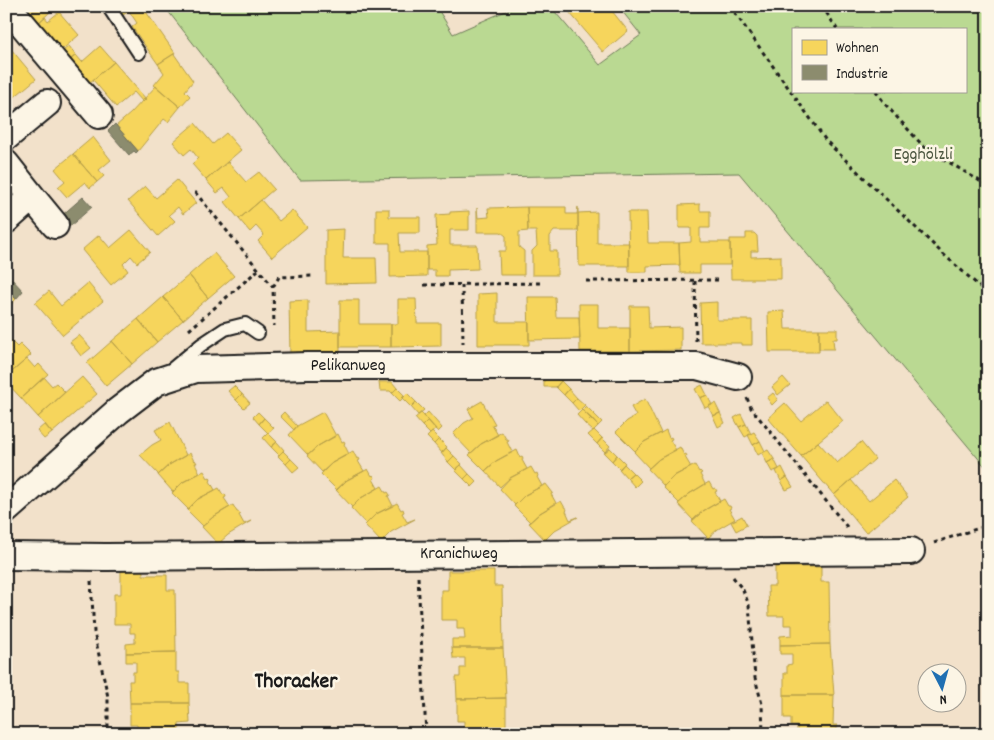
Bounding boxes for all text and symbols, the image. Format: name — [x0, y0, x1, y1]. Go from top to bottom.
legend — [792, 28, 966, 92]
text: Wohnen — [836, 38, 879, 60]
text: Industrie — [836, 64, 888, 86]
park label: Egghölzli — [894, 143, 952, 168]
street label: Pelikanweg — [310, 354, 386, 379]
street label: Kranichweg — [420, 542, 498, 567]
north arrow — [916, 662, 966, 712]
district label: Thoracker — [255, 667, 338, 698]
text: N — [939, 689, 948, 709]

